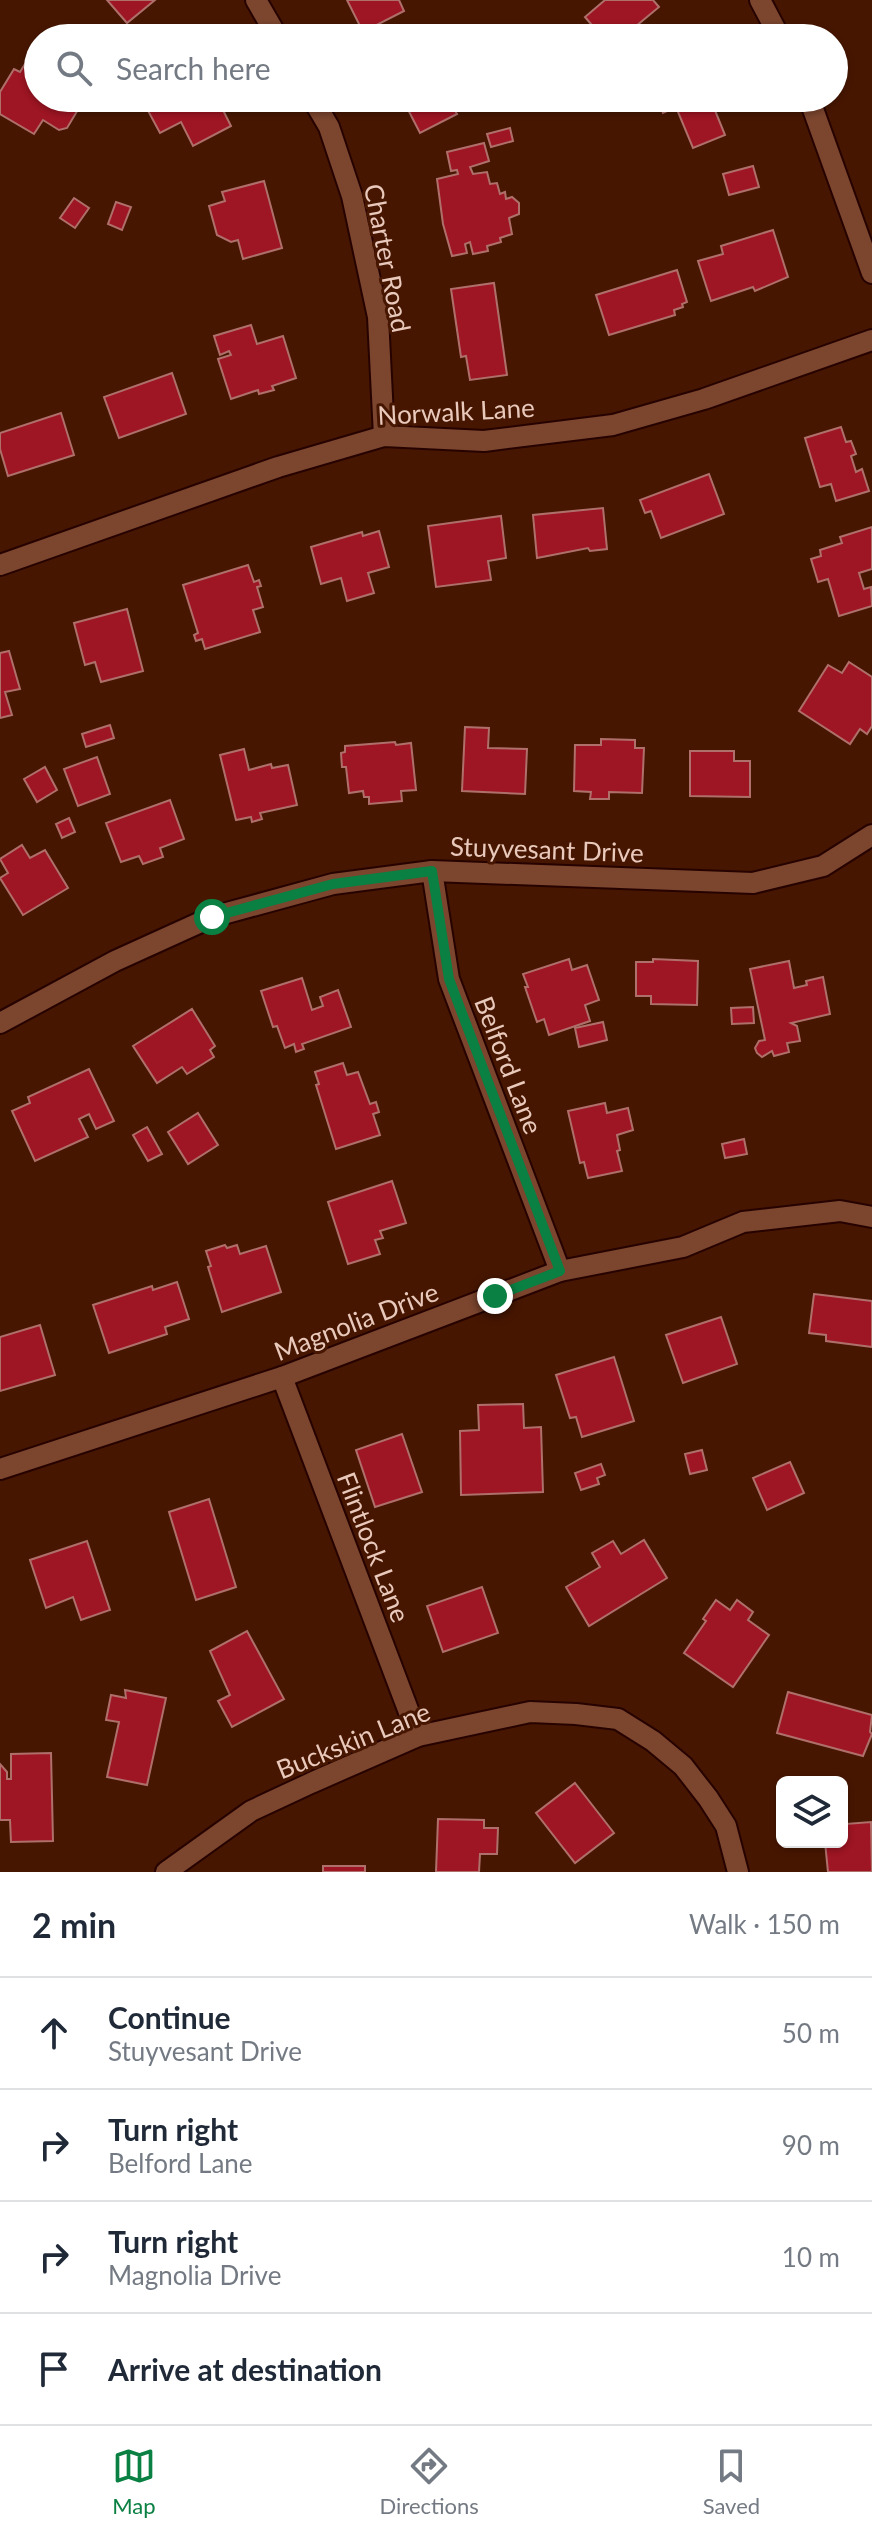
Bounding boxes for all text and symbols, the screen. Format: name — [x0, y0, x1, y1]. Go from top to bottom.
search box — [24, 24, 848, 112]
icon: search — [52, 46, 96, 90]
text: Search here — [116, 50, 271, 86]
street label: Charter Road — [358, 181, 418, 335]
street label: Norwalk Lane — [377, 391, 535, 431]
street label: Stuyvesant Drive — [450, 830, 644, 868]
route start — [194, 899, 230, 935]
street label: Belford Lane — [468, 992, 550, 1138]
street label: Magnolia Drive — [269, 1275, 443, 1367]
route end — [477, 1278, 513, 1314]
street label: Flintlock Lane — [331, 1467, 417, 1627]
street label: Buckskin Lane — [271, 1695, 435, 1785]
map controls — [776, 1776, 848, 1848]
button: layers — [776, 1776, 848, 1848]
text: 2 min — [32, 1904, 116, 1945]
text: Walk · 150 m — [689, 1908, 840, 1940]
text: Continue — [108, 1999, 231, 2035]
icon: ahead — [32, 2011, 76, 2055]
text: 50 m — [782, 2017, 840, 2049]
text: Stuyvesant Drive — [108, 2035, 302, 2067]
text: Turn right — [108, 2111, 238, 2147]
icon: right — [32, 2123, 76, 2167]
text: 90 m — [782, 2129, 840, 2161]
text: Belford Lane — [108, 2147, 253, 2179]
text: Turn right — [108, 2223, 238, 2259]
icon: right — [32, 2235, 76, 2279]
text: 10 m — [782, 2241, 840, 2273]
text: Magnolia Drive — [108, 2259, 281, 2291]
icon: arrive — [32, 2347, 76, 2391]
text: Arrive at destination — [108, 2351, 382, 2387]
tab: Map — [112, 2444, 156, 2519]
tab: Directions — [380, 2444, 479, 2519]
tab: Saved — [703, 2444, 760, 2519]

